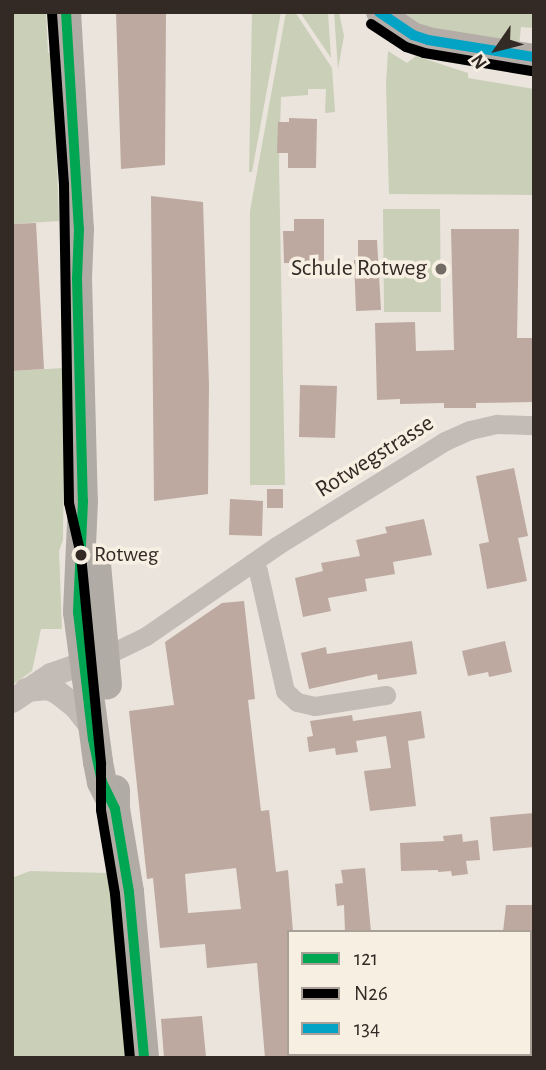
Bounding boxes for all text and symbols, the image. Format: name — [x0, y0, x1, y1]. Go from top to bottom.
north arrow — [462, 14, 532, 84]
text: N — [468, 50, 491, 72]
place label: Schule Rotweg — [291, 255, 427, 283]
marker: Schule Rotweg — [433, 261, 449, 277]
street label: Rotwegstrasse — [310, 409, 440, 505]
place label: Rotweg — [94, 542, 158, 568]
marker: Rotweg — [74, 548, 88, 562]
legend — [287, 930, 532, 1056]
text: 121 — [354, 948, 378, 969]
text: N26 — [354, 983, 388, 1004]
text: 134 — [354, 1018, 380, 1039]

